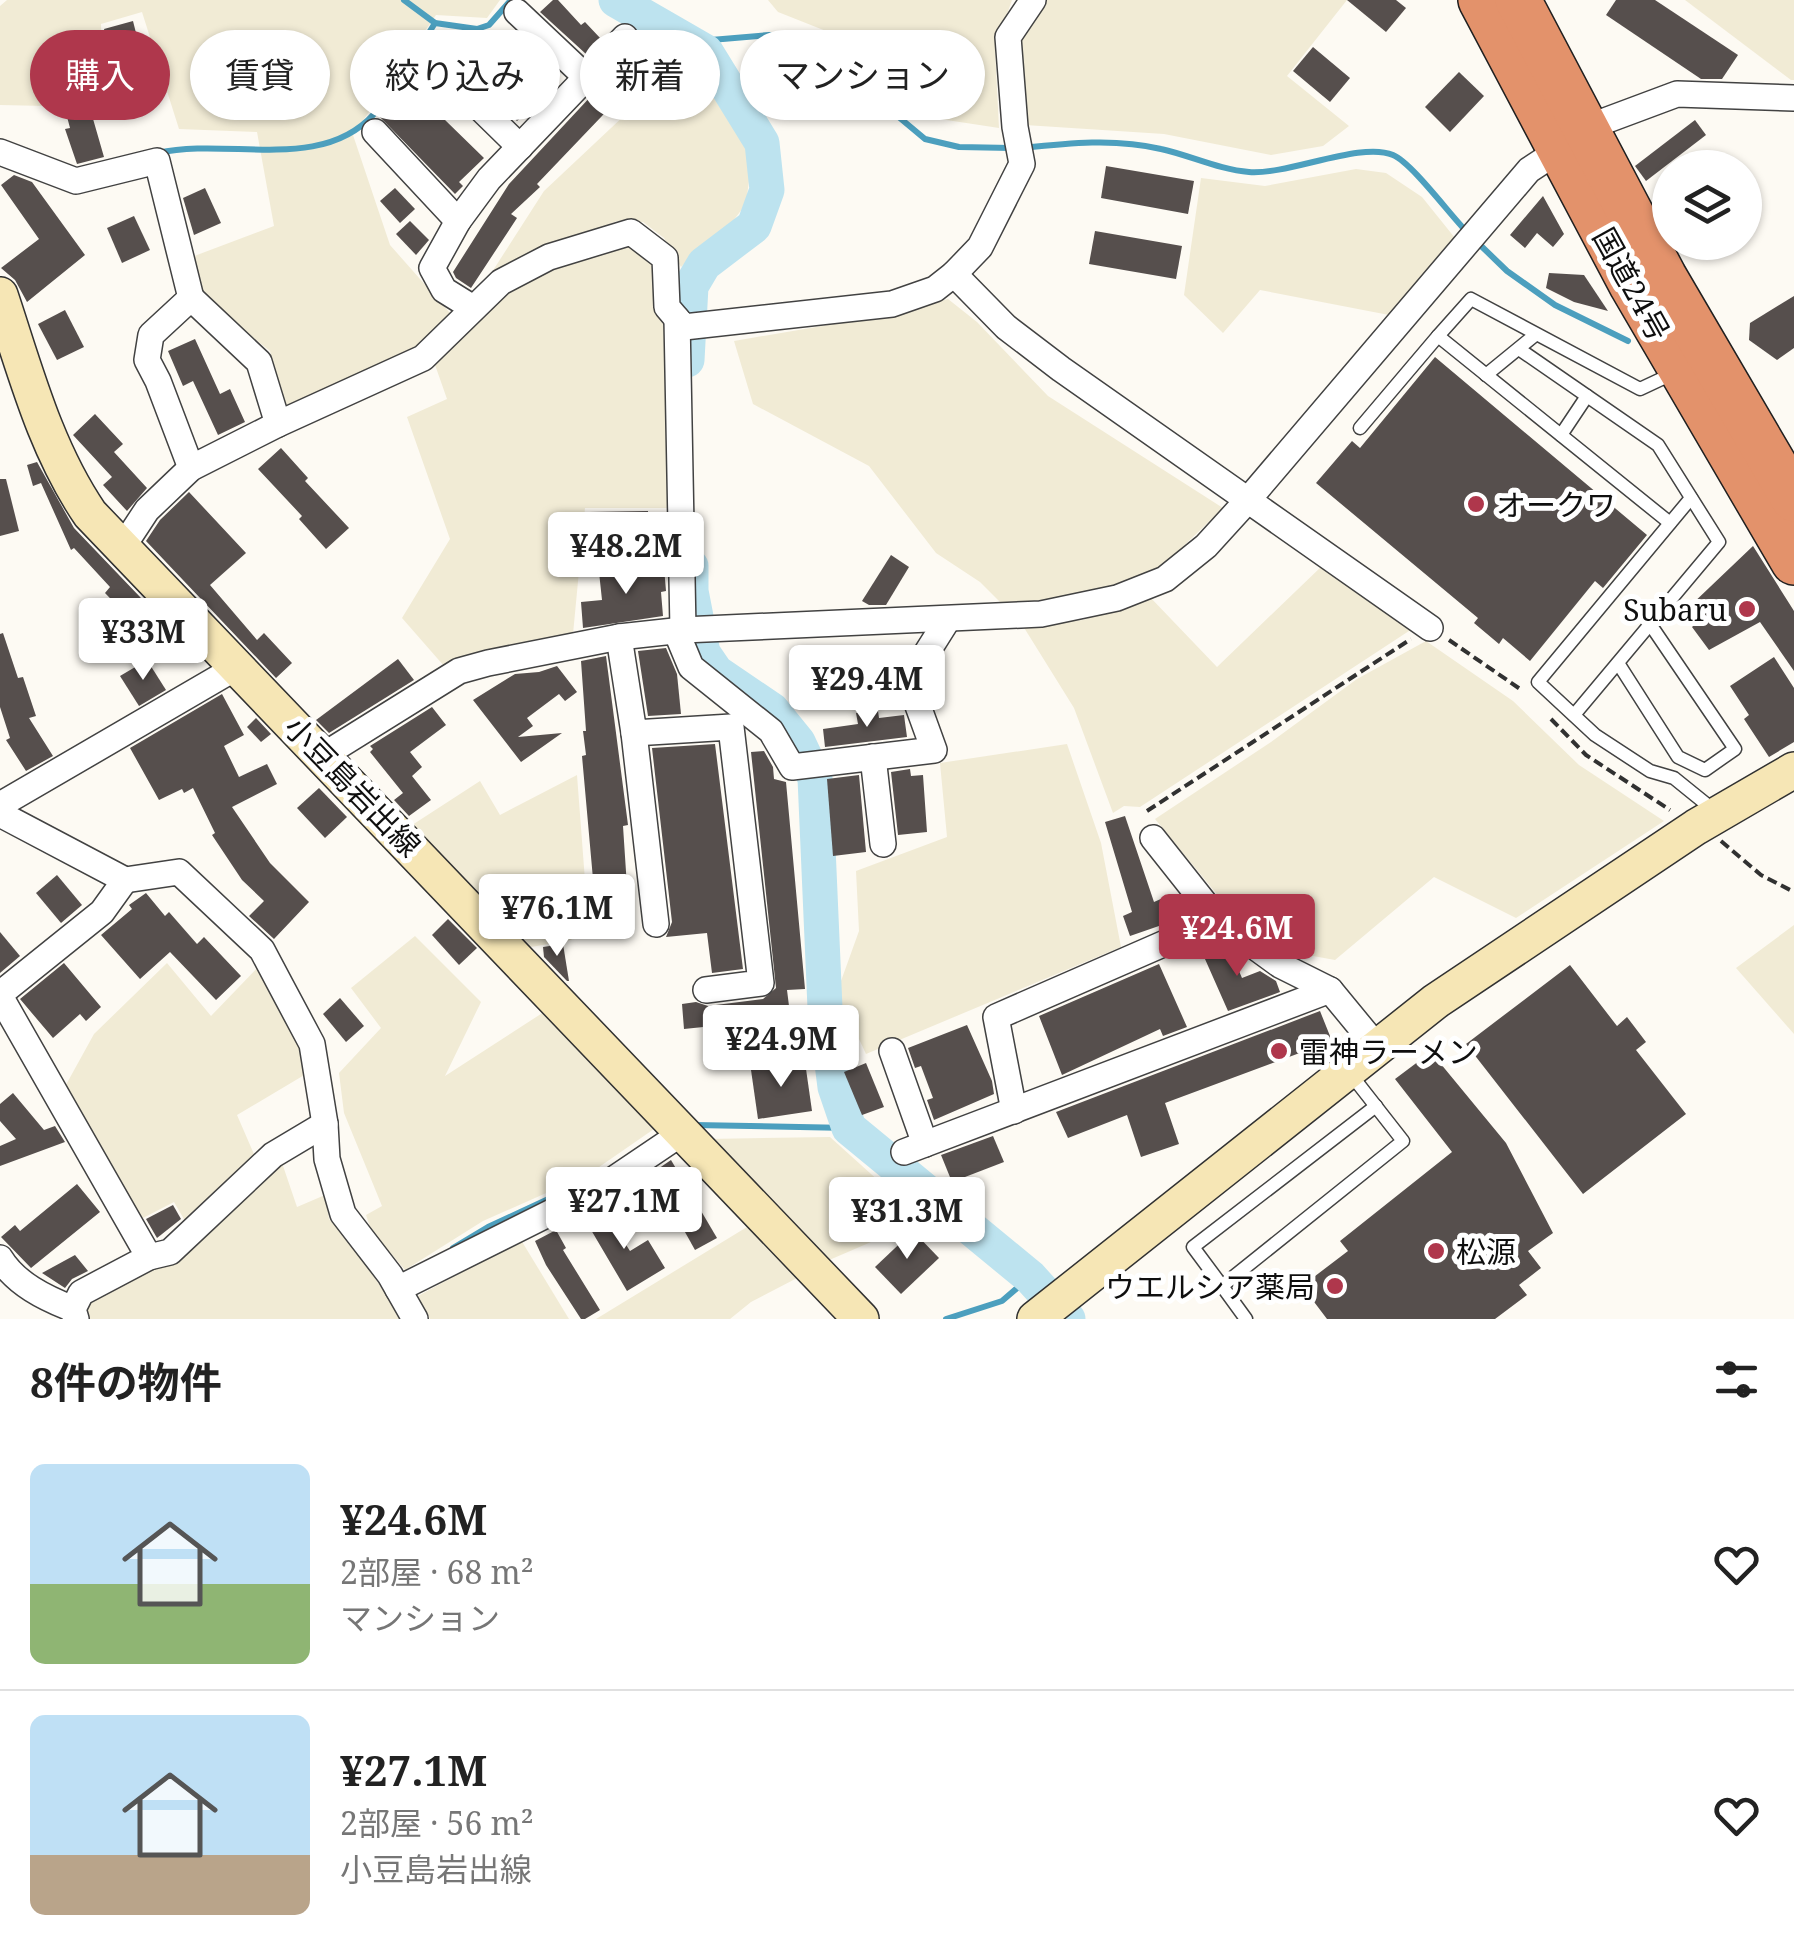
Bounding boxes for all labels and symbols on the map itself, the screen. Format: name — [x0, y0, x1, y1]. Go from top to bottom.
street label: 国道24号 — [1584, 220, 1680, 348]
place label: オークワ — [1496, 484, 1616, 525]
marker: オークワ — [1465, 493, 1487, 515]
pin: ¥48.2M — [545, 512, 707, 597]
place label: Subaru — [1623, 589, 1727, 630]
pin: ¥33M — [84, 598, 202, 683]
marker: Subaru — [1736, 598, 1758, 620]
pin: ¥29.4M — [786, 645, 948, 730]
street label: 小豆島岩出線 — [276, 707, 430, 865]
pin: ¥76.1M — [476, 874, 638, 959]
pin: ¥24.6M — [1156, 894, 1318, 979]
pin: ¥24.9M — [700, 1005, 862, 1090]
place label: 雷神ラーメン — [1299, 1031, 1478, 1072]
marker: 雷神ラーメン — [1268, 1040, 1290, 1062]
pin: ¥27.1M — [543, 1167, 705, 1252]
pin: ¥31.3M — [826, 1177, 988, 1262]
place label: 松源 — [1456, 1231, 1516, 1272]
marker: 松源 — [1425, 1240, 1447, 1262]
place label: ウエルシア薬局 — [1105, 1266, 1315, 1307]
marker: ウエルシア薬局 — [1324, 1275, 1346, 1297]

